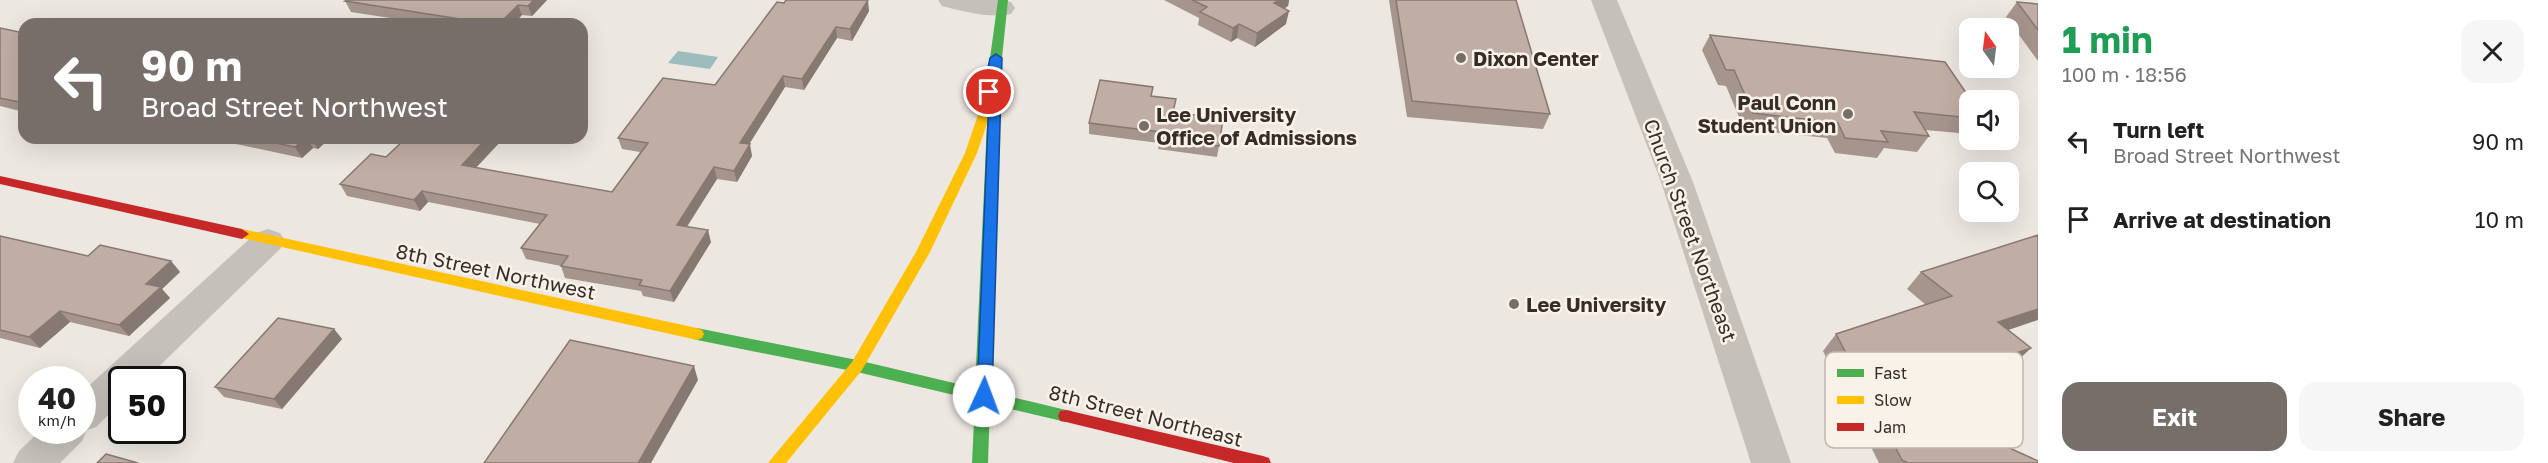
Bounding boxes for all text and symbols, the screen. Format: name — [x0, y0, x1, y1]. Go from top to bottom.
north arrow — [1959, 18, 2019, 78]
map controls — [1959, 18, 2019, 222]
text: 1 min — [2062, 18, 2153, 61]
button: close — [2461, 20, 2524, 83]
text: 90 m — [141, 40, 242, 90]
icon: left — [42, 42, 120, 120]
place label: Dixon Center — [1473, 46, 1599, 70]
marker: Dixon Center — [1454, 51, 1468, 65]
text: 100 m · 18:56 — [2062, 62, 2187, 86]
pin — [963, 66, 1014, 117]
icon: arrive — [972, 75, 1005, 108]
place label: Paul Conn Student Union — [1697, 90, 1836, 137]
button: sound — [1959, 90, 2019, 150]
text: Broad Street Northwest — [141, 91, 448, 123]
place label: Lee University Office of Admissions — [1156, 102, 1357, 149]
marker: Paul Conn Student Union — [1841, 107, 1855, 121]
street label: Church Street Northeast — [1640, 115, 1742, 345]
text: Turn left — [2113, 116, 2204, 143]
marker: Lee University Office of Admissions — [1137, 119, 1151, 133]
icon: left — [2062, 125, 2095, 158]
text: 90 m — [2472, 128, 2524, 155]
text: Broad Street Northwest — [2113, 143, 2341, 167]
button: search — [1959, 162, 2019, 222]
icon: arrive — [2062, 203, 2095, 236]
text: Arrive at destination — [2113, 206, 2331, 233]
text: 10 m — [2475, 206, 2524, 233]
street label: 8th Street Northwest — [394, 238, 598, 304]
place label: Lee University — [1526, 292, 1666, 316]
marker: Lee University — [1507, 297, 1521, 311]
legend — [1825, 352, 2023, 448]
text: Fast — [1874, 363, 1907, 383]
position arrow — [952, 364, 1016, 428]
speed limit sign: 50 — [108, 366, 186, 444]
street label: 8th Street Northeast — [1047, 379, 1245, 451]
text: 40 — [38, 380, 76, 416]
button: Exit — [2062, 382, 2287, 451]
button: Share — [2299, 382, 2524, 451]
text: Slow — [1874, 390, 1912, 410]
text: km/h — [38, 411, 76, 429]
text: Jam — [1874, 417, 1906, 437]

